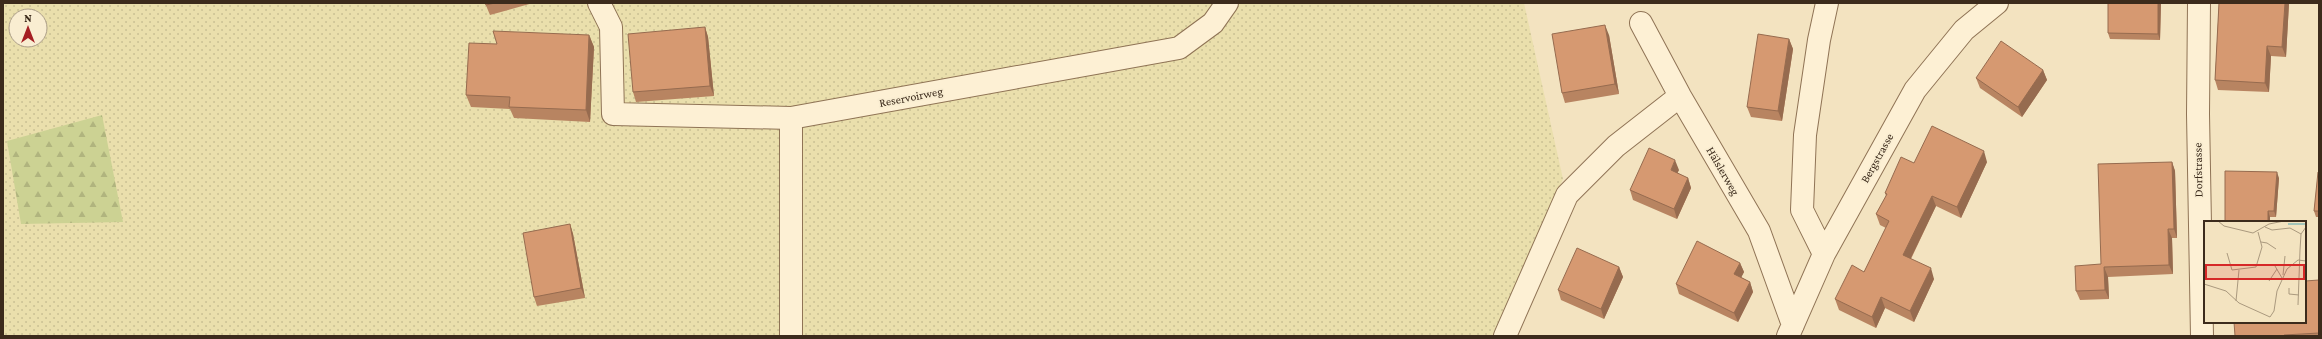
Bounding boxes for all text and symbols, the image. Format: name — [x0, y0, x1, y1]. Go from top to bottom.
north arrow — [8, 8, 48, 48]
text: N — [24, 12, 32, 24]
street label: Reservoirweg — [878, 84, 944, 110]
street label: Bergstrasse — [1858, 131, 1896, 185]
street label: Dorfstrasse — [2191, 143, 2205, 197]
street label: Hälslerweg — [1703, 144, 1743, 198]
inset map — [2204, 221, 2306, 323]

